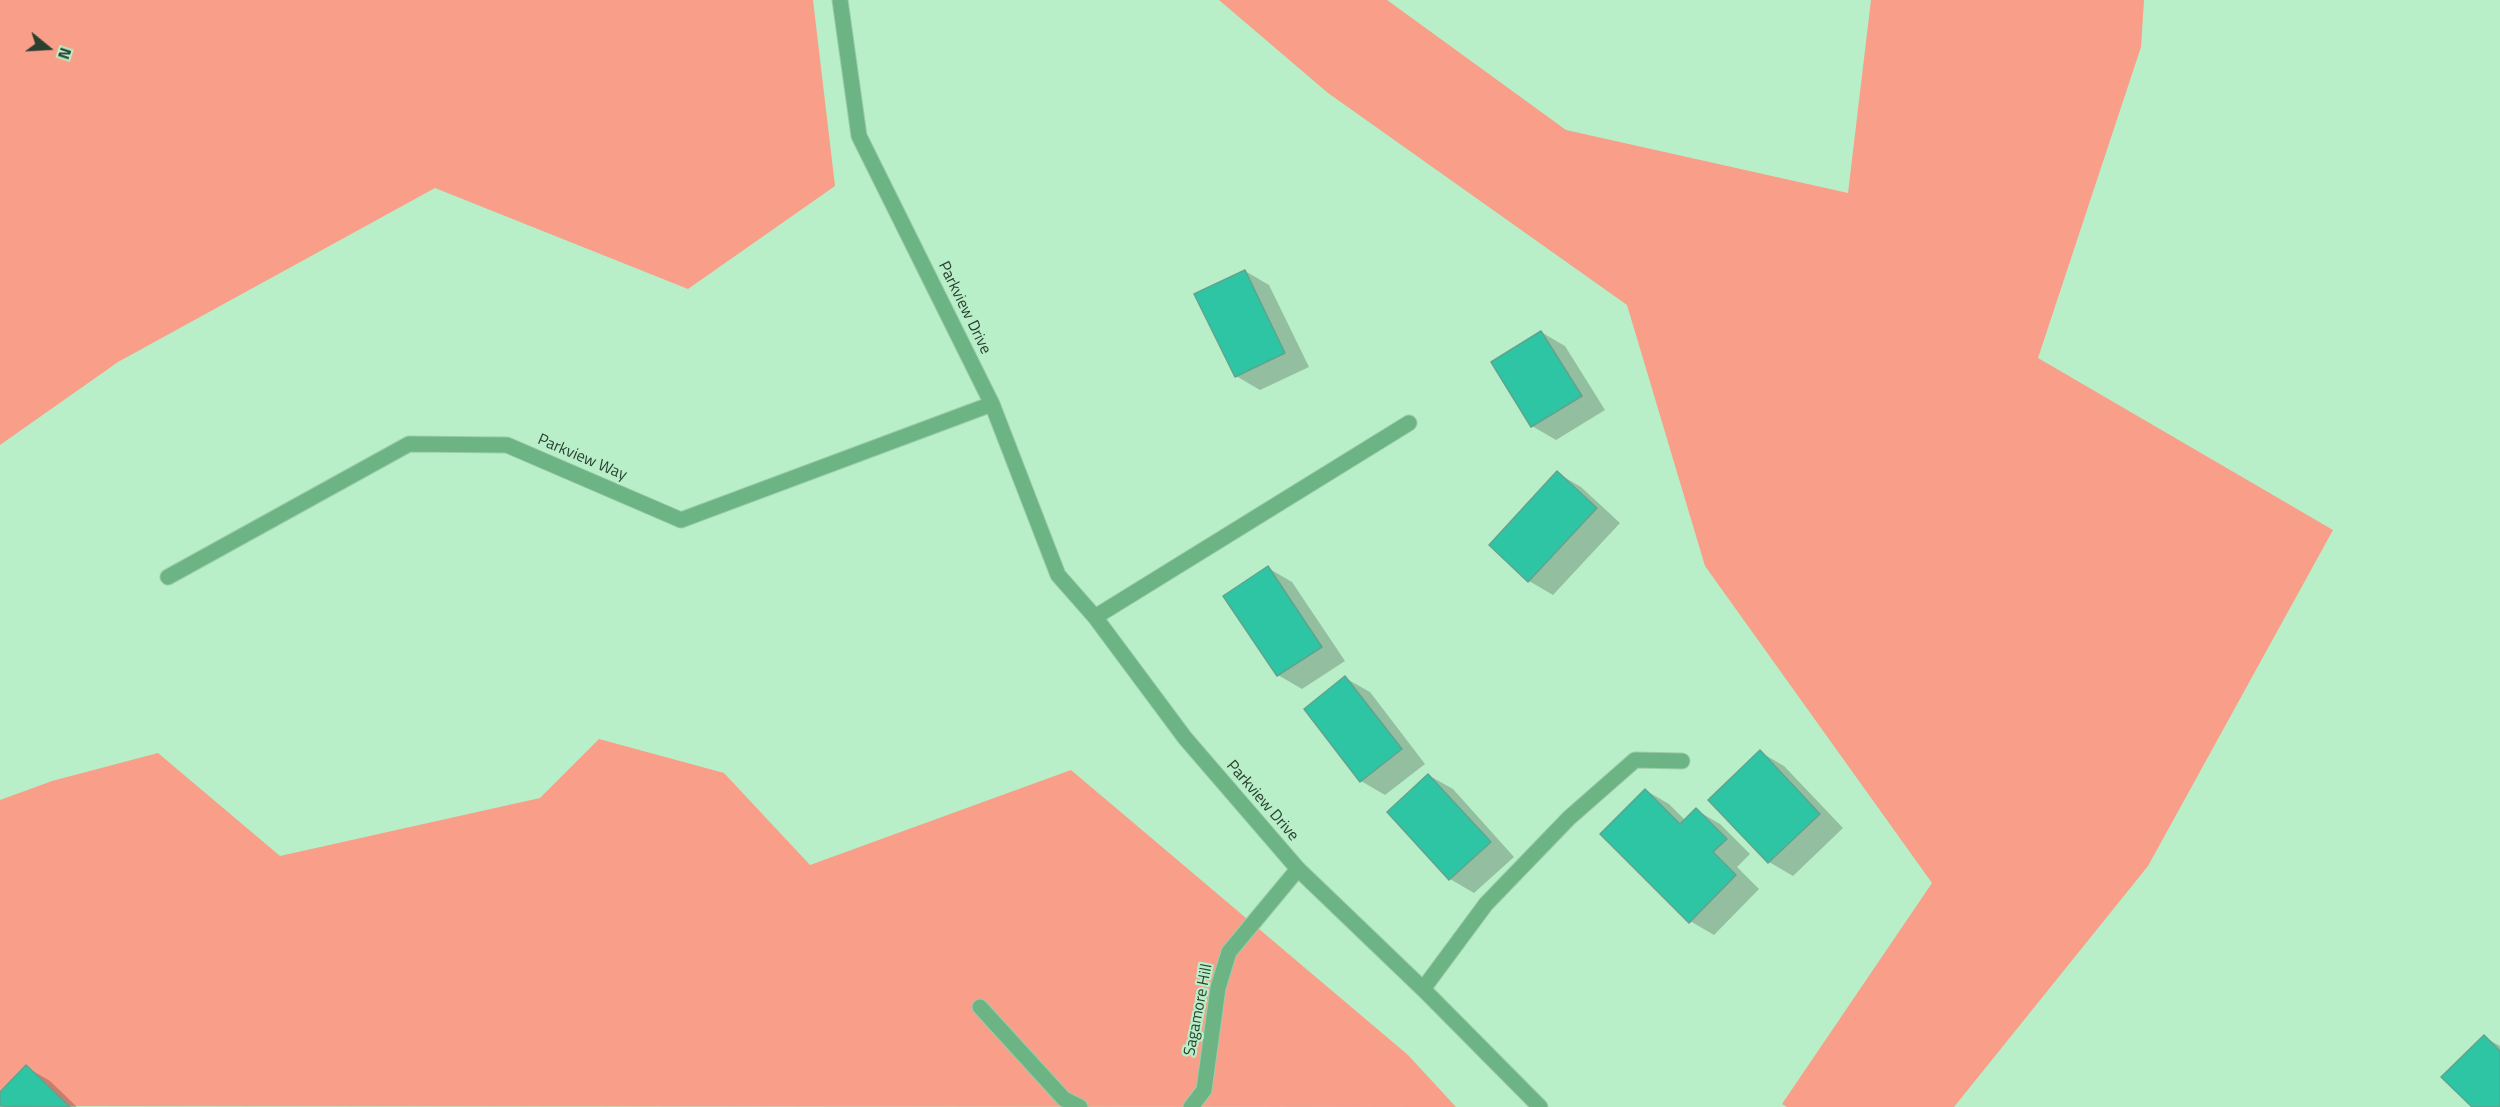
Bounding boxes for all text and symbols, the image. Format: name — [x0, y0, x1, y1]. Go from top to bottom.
north arrow — [18, 18, 78, 78]
text: N — [52, 45, 78, 63]
street label: Parkview Drive — [933, 259, 995, 357]
street label: Parkview Way — [534, 431, 630, 485]
street label: Parkview Drive — [1222, 757, 1302, 845]
street label: Sagamore Hill — [1181, 962, 1217, 1058]

